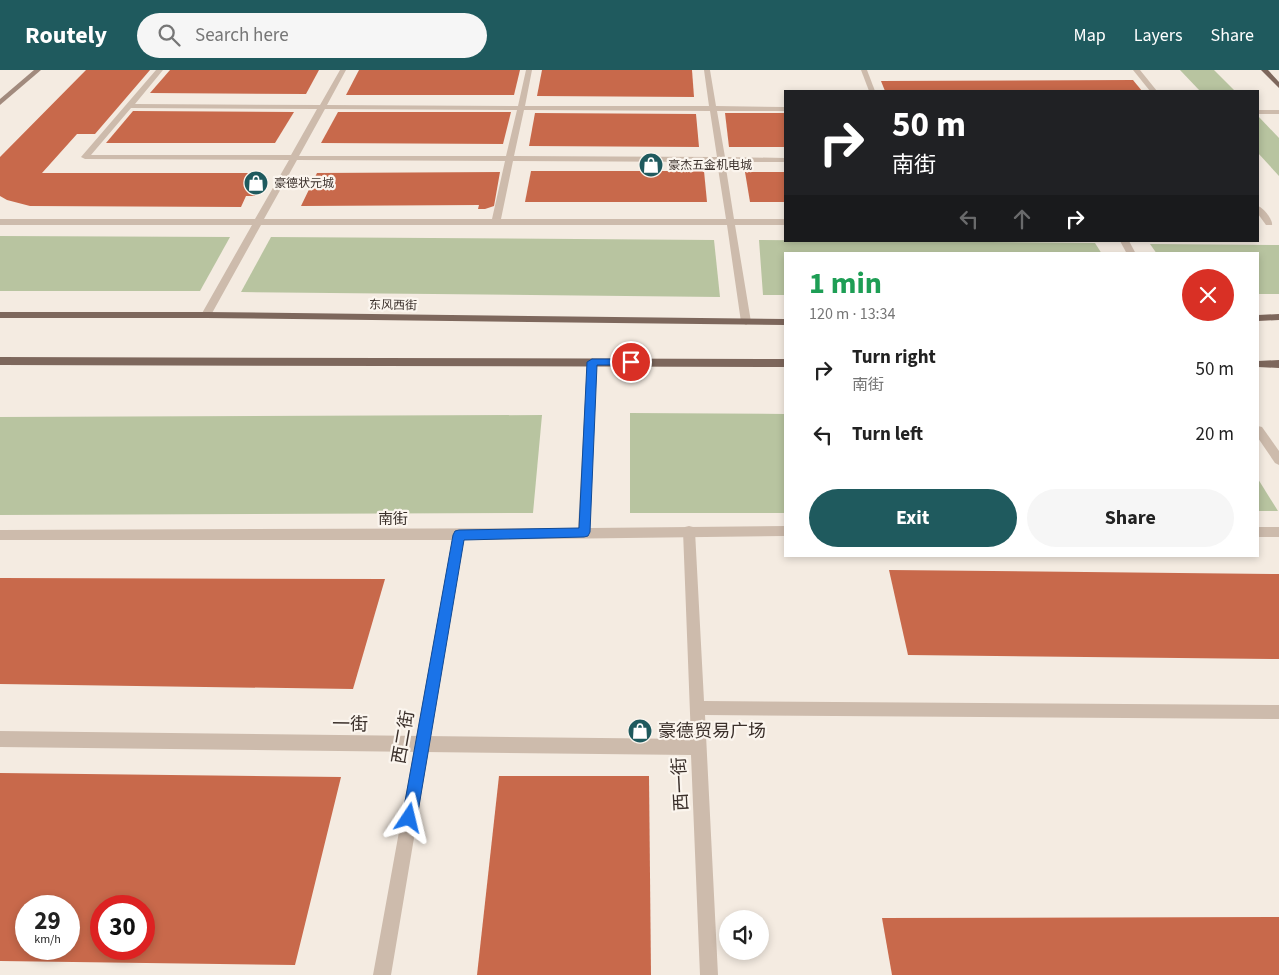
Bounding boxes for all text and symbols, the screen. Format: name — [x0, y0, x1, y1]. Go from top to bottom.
search box — [137, 13, 487, 58]
text: Routely — [25, 18, 107, 53]
icon: search — [155, 21, 183, 49]
text: Search here — [195, 22, 289, 49]
text: Map — [1074, 23, 1106, 48]
text: Layers — [1134, 23, 1183, 48]
text: Share — [1211, 23, 1254, 48]
text: 50 m — [892, 100, 966, 150]
icon: right — [809, 110, 874, 175]
text: 南街 — [892, 149, 936, 181]
shop icon: 豪杰五金机电城 — [638, 152, 664, 178]
place label: 豪杰五金机电城 — [668, 157, 752, 174]
shop icon: 豪德状元城 — [243, 170, 269, 196]
place label: 豪德状元城 — [274, 175, 334, 192]
icon: left — [955, 205, 983, 233]
icon: ahead — [1008, 205, 1036, 233]
icon: right — [1061, 205, 1089, 233]
text: 1 min — [809, 262, 882, 305]
button: close — [1182, 269, 1234, 321]
street label: 东风西街 — [369, 297, 417, 314]
text: 120 m · 13:34 — [809, 303, 896, 325]
pin — [610, 341, 652, 383]
text: Turn right — [852, 344, 936, 371]
icon: arrive — [617, 348, 645, 376]
icon: right — [809, 356, 837, 384]
text: 50 m — [1196, 356, 1234, 383]
text: 南街 — [852, 374, 884, 396]
icon: left — [809, 421, 837, 449]
text: Turn left — [852, 421, 923, 448]
text: 20 m — [1196, 421, 1234, 448]
button: Exit — [809, 489, 1017, 547]
button: Share — [1027, 489, 1234, 547]
street label: 南街 — [378, 509, 408, 530]
street label: 西二街 — [386, 708, 420, 766]
street label: 一街 — [332, 712, 368, 737]
shop icon: 豪德贸易广场 — [627, 718, 653, 744]
place label: 豪德贸易广场 — [658, 719, 766, 744]
street label: 西一街 — [667, 756, 694, 812]
position arrow — [382, 791, 434, 843]
speed limit sign: 30 — [90, 895, 155, 960]
text: 29 — [34, 903, 61, 939]
map controls — [719, 910, 769, 960]
button: sound — [719, 910, 769, 960]
text: km/h — [34, 931, 61, 948]

